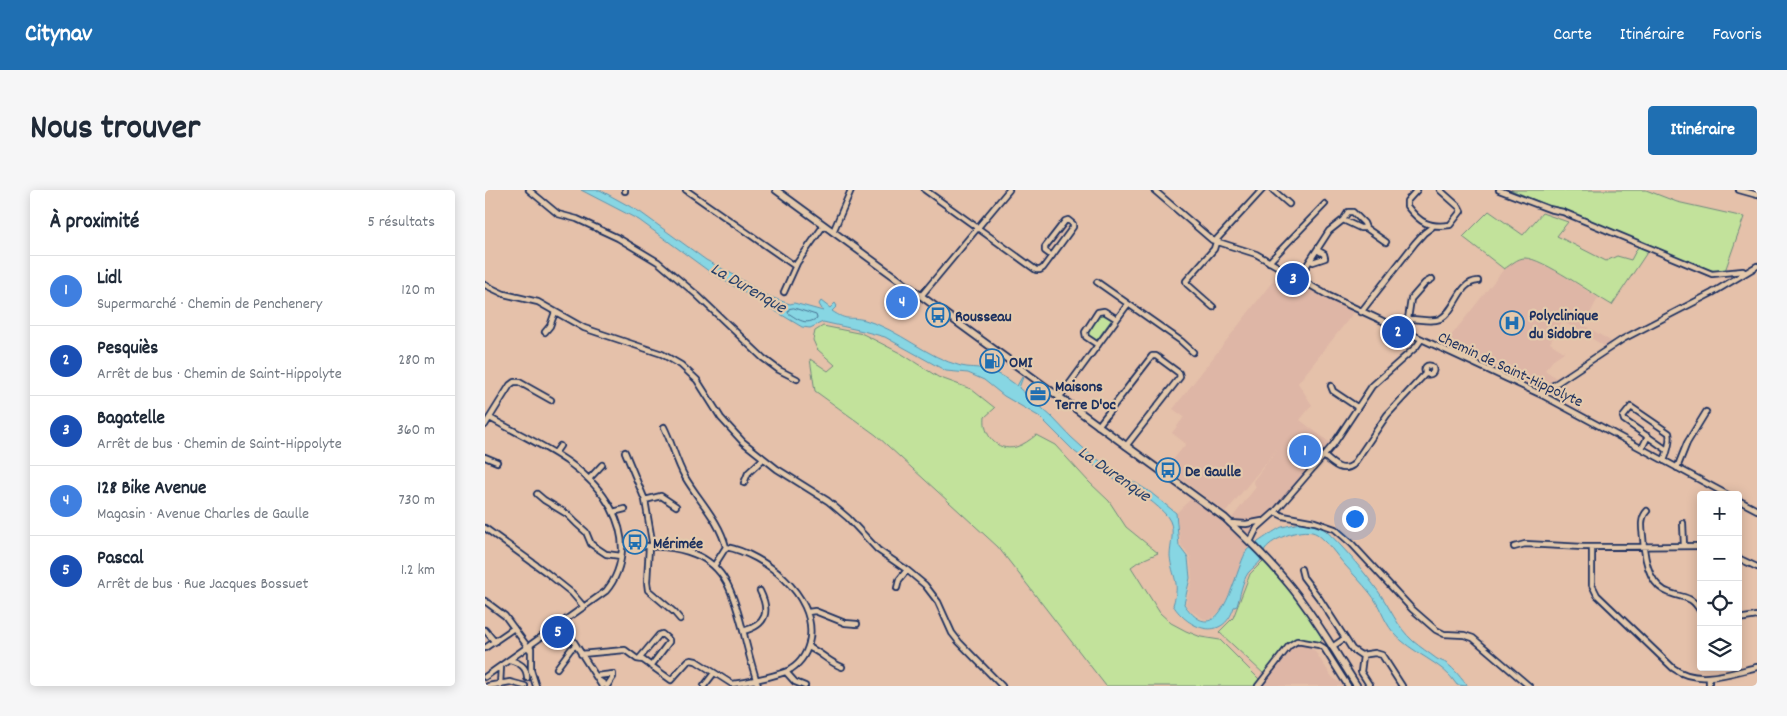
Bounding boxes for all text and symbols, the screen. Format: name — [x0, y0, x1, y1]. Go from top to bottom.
text: Citynav — [25, 18, 92, 52]
text: Carte — [1553, 23, 1592, 48]
text: Itinéraire — [1620, 23, 1684, 48]
text: Favoris — [1712, 23, 1762, 48]
text: Nous trouver — [30, 105, 200, 155]
button: Itinéraire — [1648, 106, 1757, 155]
text: À proximité — [50, 208, 139, 238]
text: 5 résultats — [368, 211, 435, 234]
water label: La Durenque — [705, 257, 791, 321]
pin: 3 — [1277, 260, 1309, 298]
text: Lidl — [97, 266, 122, 293]
text: 1 — [64, 279, 68, 302]
text: 120 m — [401, 279, 435, 302]
pin: 4 — [886, 283, 918, 321]
text: Supermarché · Chemin de Penchenery — [97, 293, 322, 316]
bus stop icon: Rousseau — [925, 302, 951, 328]
place label: Polyclinique du Sidobre — [1529, 305, 1598, 346]
place label: Rousseau — [955, 306, 1012, 329]
hospital icon: Polyclinique du Sidobre — [1499, 310, 1525, 336]
pin: 2 — [1382, 313, 1414, 351]
street label: Chemin de Saint-Hippolyte — [1434, 326, 1586, 414]
text: Pesquiès — [97, 336, 158, 363]
fuel station icon: OMI — [979, 348, 1005, 374]
text: 2 — [63, 349, 70, 372]
text: 280 m — [398, 349, 435, 372]
place label: OMI — [1009, 352, 1034, 375]
text: Arrêt de bus · Chemin de Saint-Hippolyte — [97, 363, 342, 386]
place label: Maisons Terre D'oc — [1055, 376, 1117, 417]
office icon: Maisons Terre D'oc — [1025, 381, 1051, 407]
text: Bagatelle — [97, 406, 165, 433]
text: 3 — [62, 419, 70, 442]
text: 360 m — [397, 419, 435, 442]
pin: 1 — [1289, 432, 1321, 470]
text: Arrêt de bus · Chemin de Saint-Hippolyte — [97, 433, 342, 456]
water label: La Durenque — [1072, 441, 1156, 510]
bus stop icon: De Gaulle — [1155, 457, 1181, 483]
place label: De Gaulle — [1185, 461, 1241, 484]
text: 128 Bike Avenue — [97, 476, 206, 503]
text: 4 — [63, 489, 69, 512]
text: 730 m — [398, 489, 435, 512]
map controls — [1697, 491, 1742, 671]
button: + — [1697, 491, 1742, 536]
text: Magasin · Avenue Charles de Gaulle — [97, 503, 309, 526]
your location — [1342, 506, 1368, 532]
bus stop icon: Mérimée — [622, 529, 648, 555]
place label: Mérimée — [653, 533, 703, 556]
button: − — [1697, 536, 1742, 581]
text: Pascal — [97, 546, 144, 573]
text: 5 — [62, 559, 70, 582]
text: 1.2 km — [401, 559, 435, 582]
text: Arrêt de bus · Rue Jacques Bossuet — [97, 573, 308, 596]
button: locate — [1697, 581, 1742, 626]
pin: 5 — [542, 613, 574, 651]
button: layers — [1697, 626, 1742, 671]

